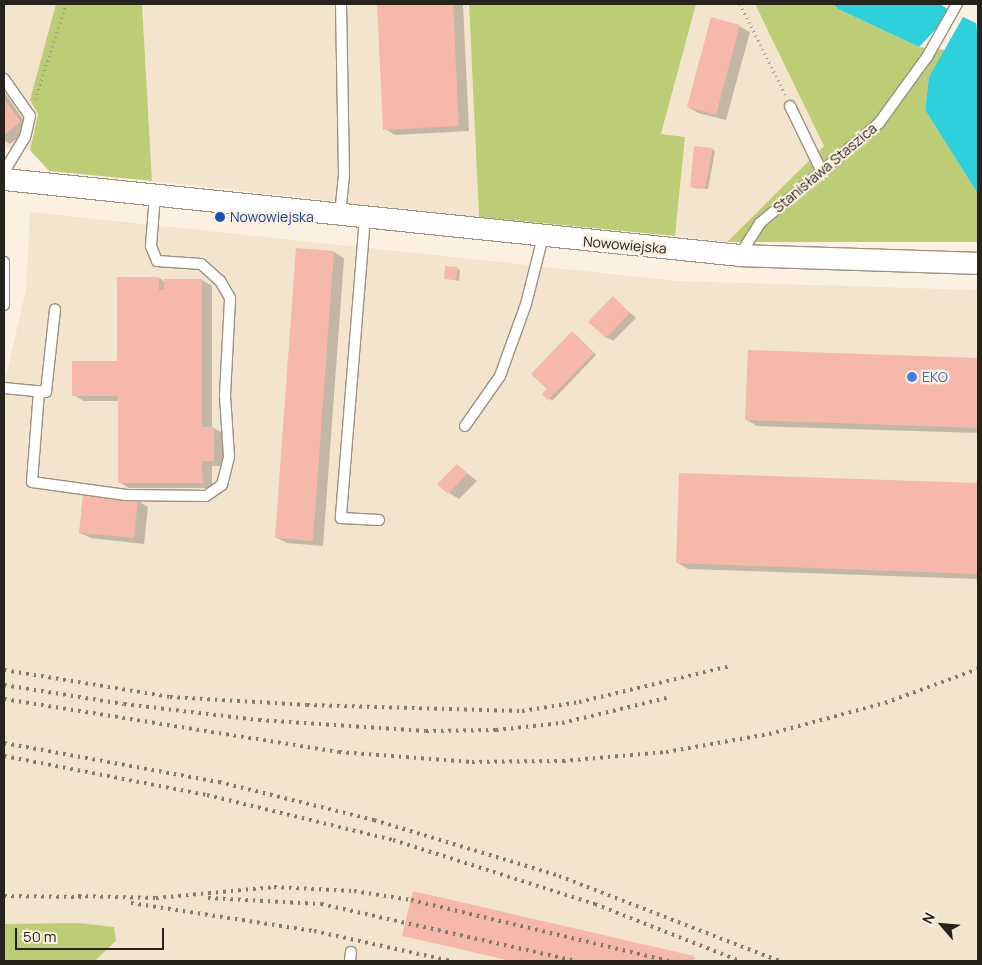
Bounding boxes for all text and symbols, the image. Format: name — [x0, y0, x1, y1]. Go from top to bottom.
street label: Stanisława Staszica — [770, 120, 880, 216]
place label: Nowowiejska — [230, 209, 314, 225]
marker: Nowowiejska — [214, 211, 226, 223]
street label: Nowowiejska — [583, 233, 667, 257]
place label: EKO — [922, 369, 948, 385]
marker: EKO — [906, 371, 918, 383]
north arrow — [917, 900, 967, 950]
text: N — [917, 909, 939, 927]
scale bar — [18, 918, 166, 950]
text: 50 m — [23, 926, 57, 947]

